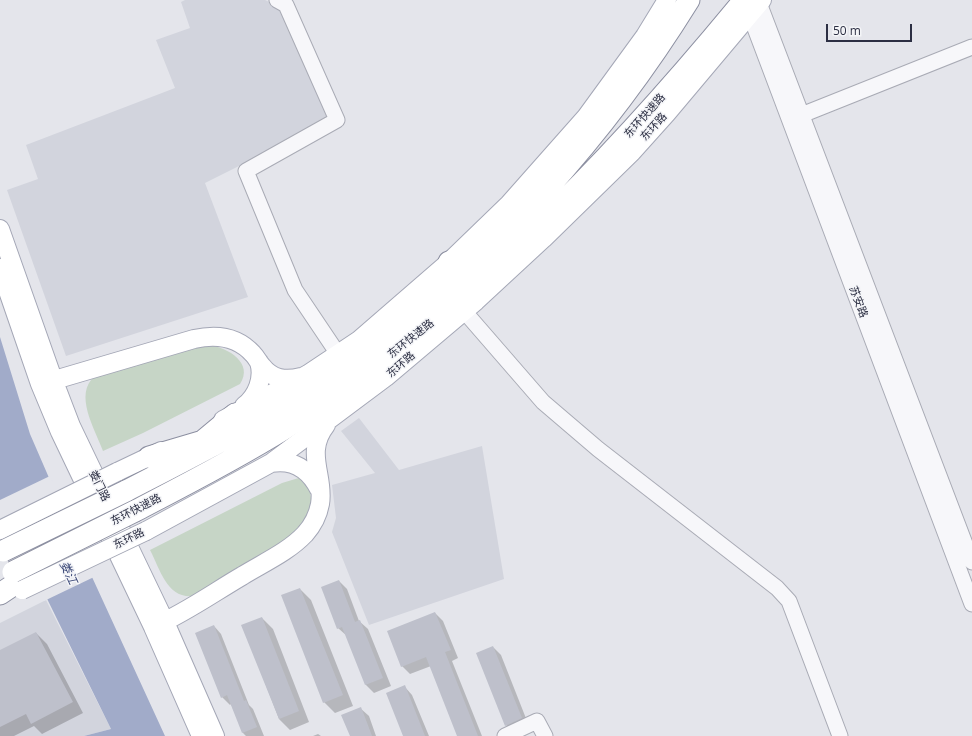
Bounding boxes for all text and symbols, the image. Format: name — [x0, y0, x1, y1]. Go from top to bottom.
scale bar — [828, 16, 914, 42]
text: 50 m — [833, 22, 861, 39]
street label: 东环快速路 — [622, 91, 668, 141]
street label: 东环路 — [638, 110, 670, 144]
street label: 苏安路 — [846, 284, 870, 320]
street label: 东环快速路 — [385, 317, 437, 361]
street label: 东环路 — [384, 349, 418, 381]
street label: 娄门路 — [86, 468, 112, 504]
street label: 东环快速路 — [109, 492, 163, 528]
street label: 东环路 — [111, 526, 147, 552]
water label: 娄江 — [56, 559, 80, 587]

